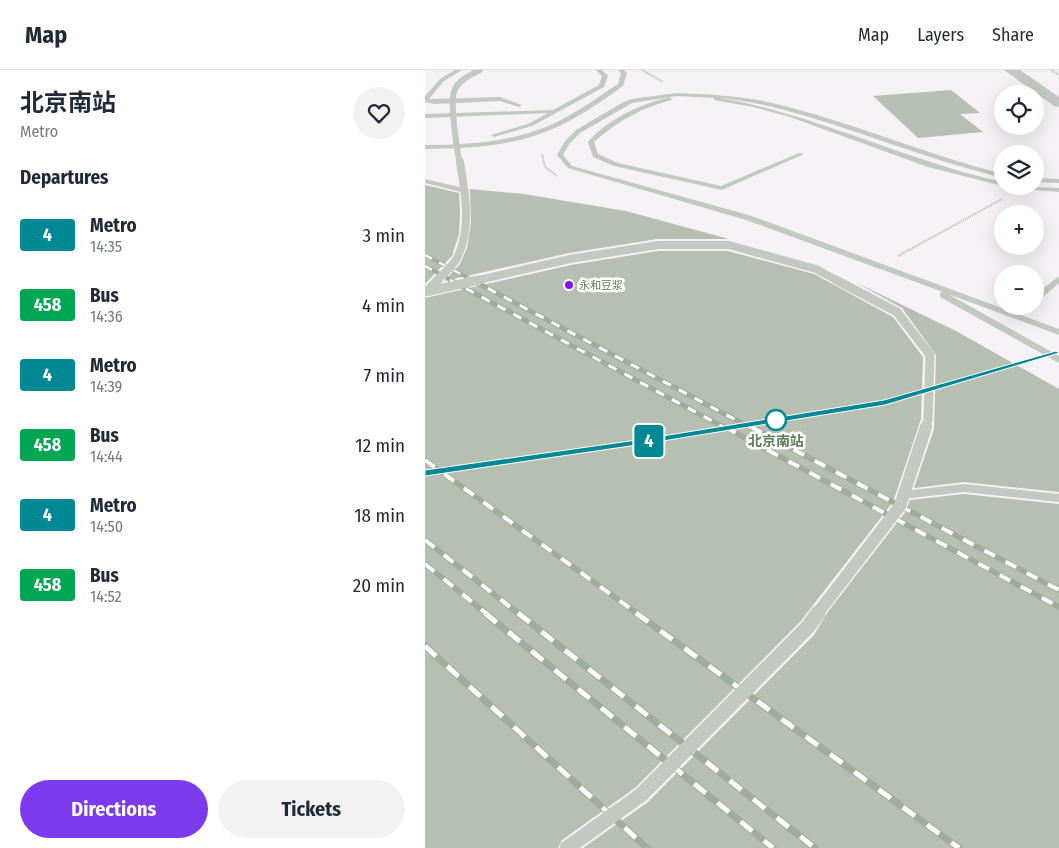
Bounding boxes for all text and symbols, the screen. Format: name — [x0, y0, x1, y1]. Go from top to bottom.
text: Map — [25, 21, 67, 49]
text: Map — [858, 24, 889, 46]
text: Layers — [917, 24, 964, 46]
text: Share — [992, 24, 1034, 46]
map controls — [994, 85, 1044, 315]
button: locate — [994, 85, 1044, 135]
button: heart — [353, 87, 405, 139]
text: 北京南站 — [20, 89, 116, 117]
text: Metro — [20, 122, 58, 141]
button: layers — [994, 145, 1044, 195]
text: Departures — [20, 166, 108, 189]
button: + — [994, 205, 1044, 255]
text: Metro — [90, 214, 137, 237]
text: 4 — [43, 224, 52, 246]
text: 3 min — [363, 224, 405, 247]
text: 14:35 — [90, 237, 122, 256]
button: − — [994, 265, 1044, 315]
marker: 永和豆浆 — [563, 279, 575, 291]
place label: 永和豆浆 — [579, 279, 623, 292]
text: Bus — [90, 284, 119, 307]
text: 458 — [34, 294, 61, 316]
text: 4 min — [362, 294, 405, 317]
text: 14:36 — [90, 307, 123, 326]
text: Metro — [90, 354, 137, 377]
text: 4 — [43, 364, 52, 386]
text: 7 min — [363, 364, 405, 387]
text: 14:39 — [90, 377, 122, 396]
marker: 北京南站 — [765, 409, 787, 431]
text: Bus — [90, 424, 119, 447]
line badge: 4 — [633, 425, 665, 457]
text: 4 — [644, 430, 654, 452]
place label: 北京南站 — [748, 433, 804, 450]
text: 458 — [34, 434, 61, 456]
text: 12 min — [355, 434, 405, 457]
text: 14:44 — [90, 447, 123, 466]
text: Metro — [90, 494, 137, 517]
text: 4 — [43, 504, 52, 526]
text: 18 min — [354, 504, 405, 527]
text: 14:50 — [90, 517, 123, 536]
text: Bus — [90, 564, 119, 587]
text: 458 — [34, 574, 61, 596]
text: 20 min — [353, 574, 405, 597]
text: 14:52 — [90, 587, 122, 606]
button: Directions — [20, 780, 208, 838]
button: Tickets — [218, 780, 405, 838]

